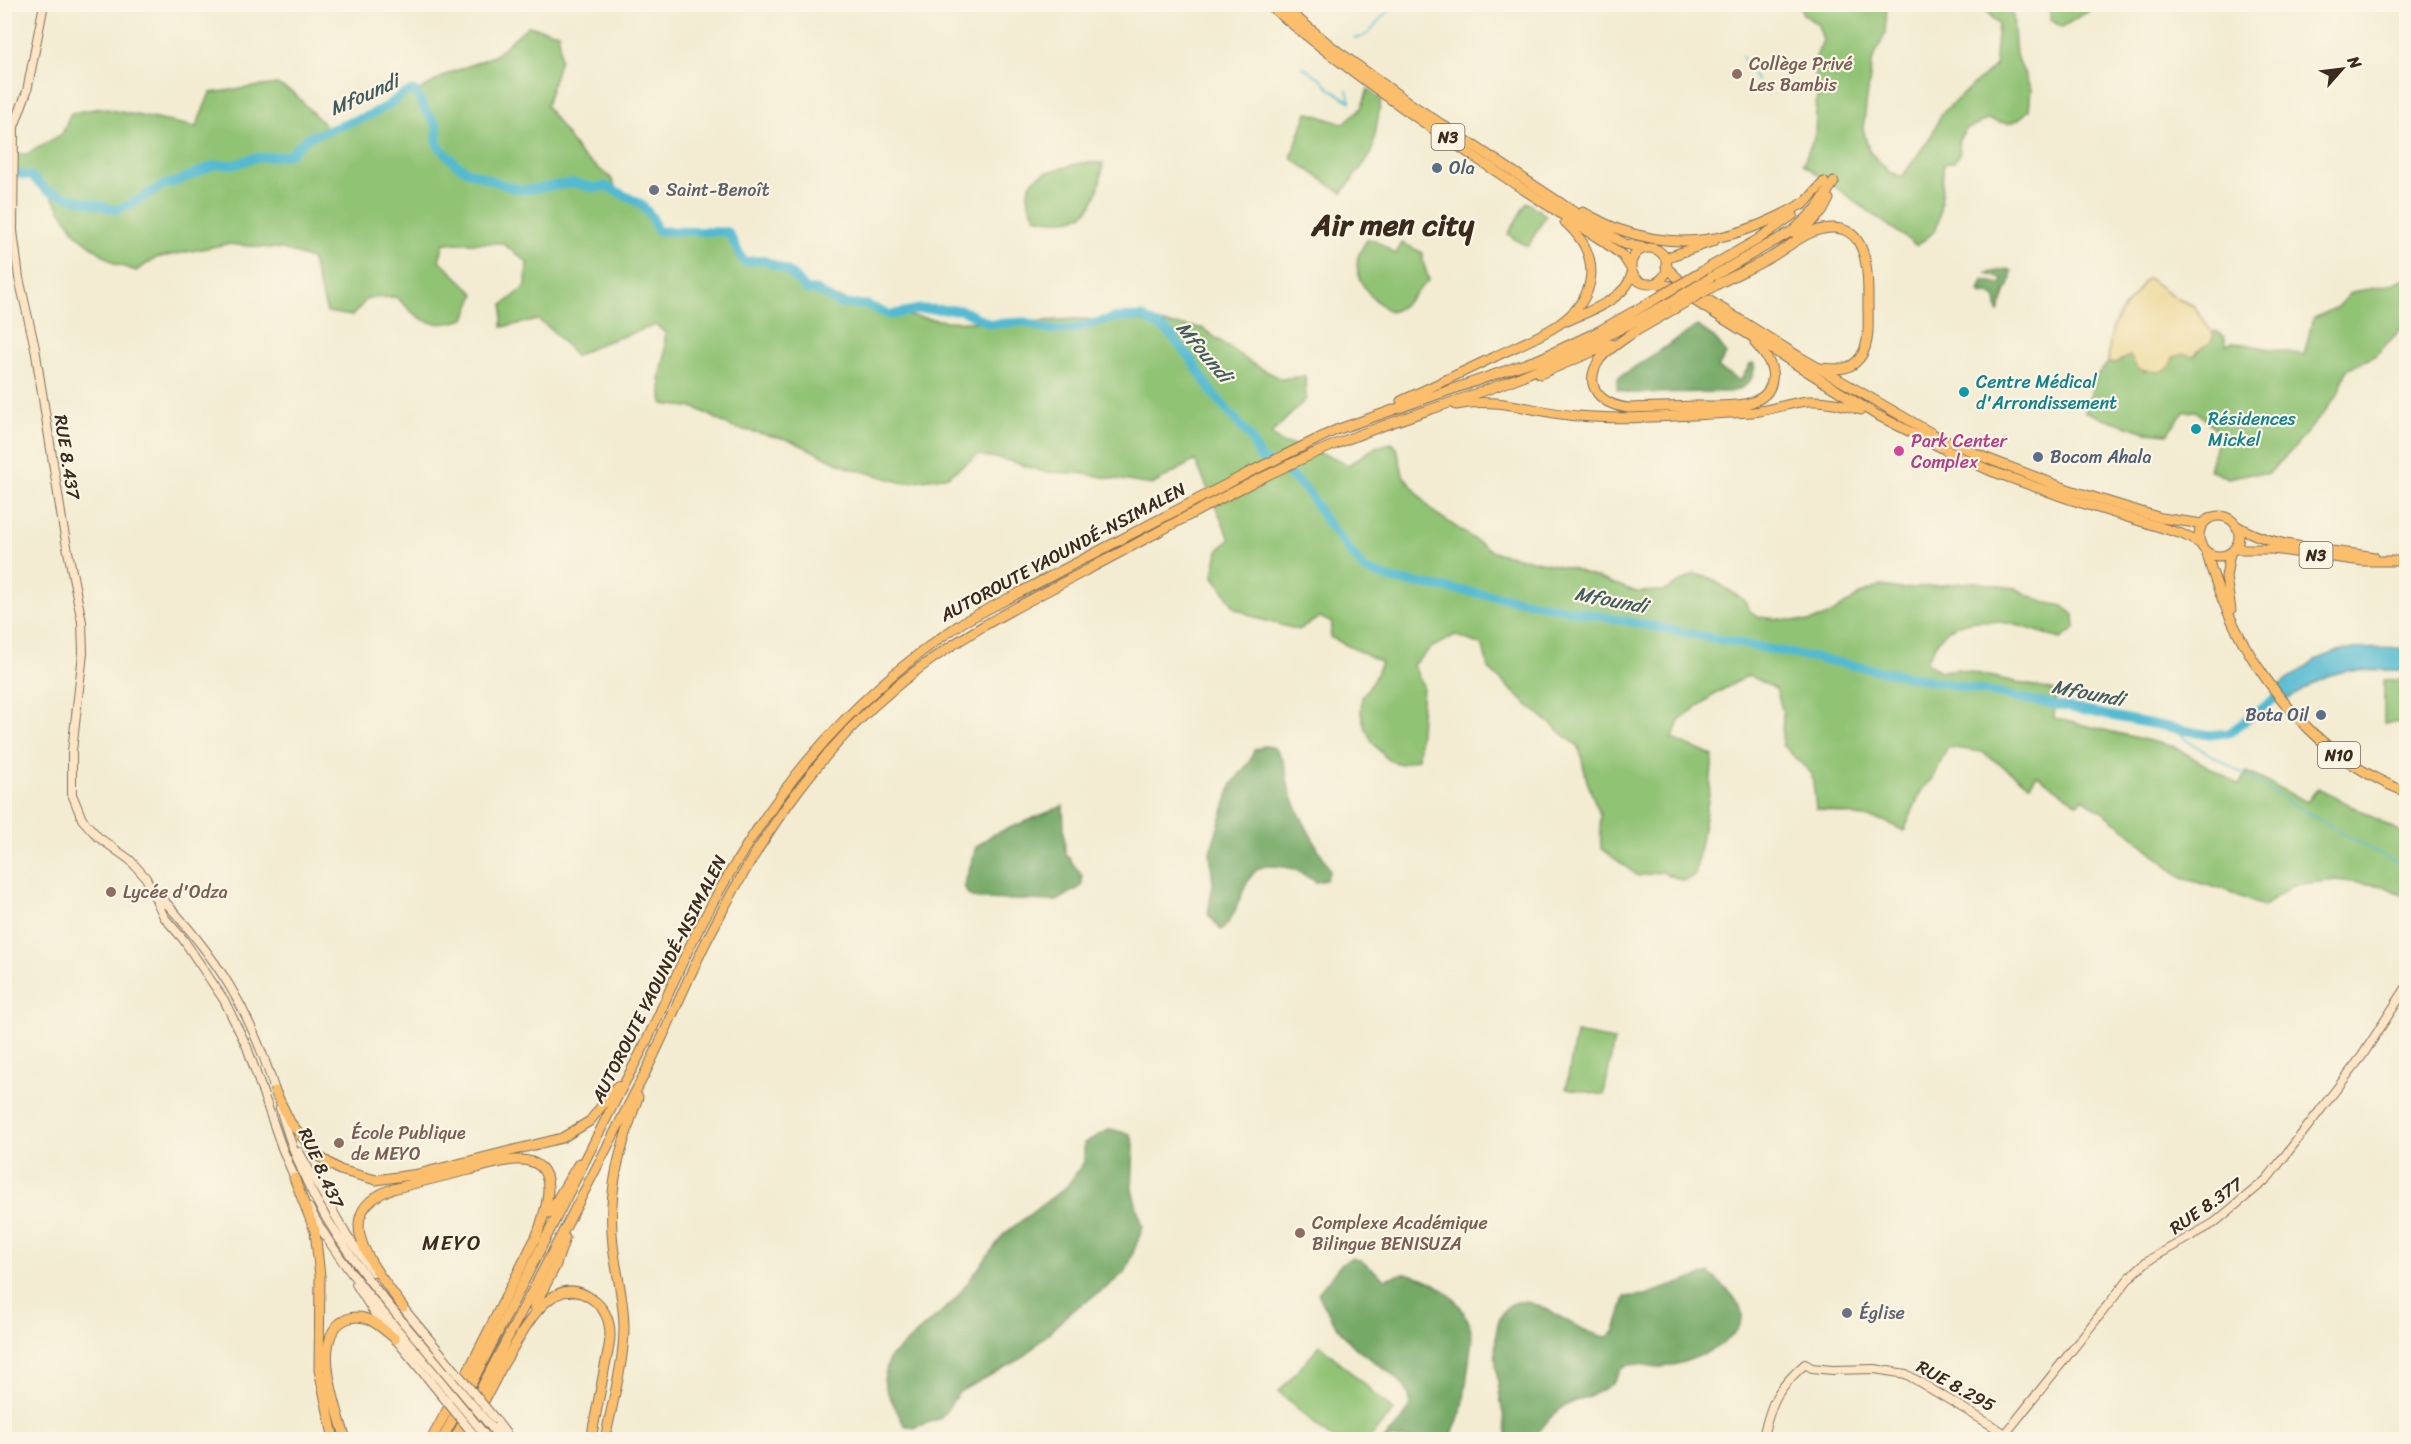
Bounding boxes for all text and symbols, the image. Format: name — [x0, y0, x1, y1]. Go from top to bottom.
north arrow — [2312, 39, 2372, 99]
place label: Collège Privé Les Bambis — [1749, 48, 1853, 101]
text: N — [2339, 50, 2371, 75]
water label: Mfoundi — [324, 63, 408, 126]
marker: Collège Privé Les Bambis — [1730, 67, 1744, 81]
road number: N3 — [1432, 124, 1464, 150]
place label: Ola — [1449, 152, 1475, 184]
marker: Ola — [1430, 161, 1444, 175]
place label: Saint-Benoît — [666, 174, 770, 206]
marker: Saint-Benoît — [647, 183, 661, 197]
district label: Air men city — [1310, 198, 1475, 252]
water label: Mfoundi — [1167, 313, 1243, 394]
place label: Centre Médical d'Arrondissement — [1976, 366, 2117, 419]
marker: Centre Médical d'Arrondissement — [1957, 385, 1971, 399]
place label: Résidences Mickel — [2208, 403, 2297, 456]
street label: RUE 8.437 — [45, 412, 90, 503]
marker: Résidences Mickel — [2189, 422, 2203, 436]
place label: Park Center Complex — [1911, 425, 2008, 478]
place label: Bocom Ahala — [2050, 441, 2152, 473]
marker: Park Center Complex — [1892, 444, 1906, 458]
marker: Bocom Ahala — [2031, 450, 2045, 464]
street label: AUTOROUTE YAOUNDÉ-NSIMALEN — [933, 473, 1192, 631]
road number: N3 — [2300, 542, 2332, 568]
water label: Mfoundi — [1572, 576, 1654, 625]
water label: Mfoundi — [2049, 669, 2131, 718]
place label: Bota Oil — [2245, 699, 2310, 731]
marker: Bota Oil — [2314, 708, 2328, 722]
road number: N10 — [2318, 742, 2360, 768]
street label: AUTOROUTE YAOUNDÉ-NSIMALEN — [582, 849, 736, 1110]
place label: Lycée d'Odza — [123, 876, 228, 908]
marker: Lycée d'Odza — [104, 885, 118, 899]
place label: École Publique de MEYO — [351, 1117, 466, 1170]
street label: RUE 8.437 — [289, 1123, 354, 1215]
marker: École Publique de MEYO — [332, 1136, 346, 1150]
street label: RUE 8.377 — [2162, 1168, 2251, 1243]
place label: Complexe Académique Bilingue BENISUZA — [1312, 1207, 1488, 1260]
district label: MEYO — [422, 1224, 482, 1262]
marker: Complexe Académique Bilingue BENISUZA — [1293, 1226, 1307, 1240]
place label: Église — [1859, 1297, 1905, 1329]
marker: Église — [1840, 1306, 1854, 1320]
street label: RUE 8.295 — [1911, 1351, 2001, 1421]

